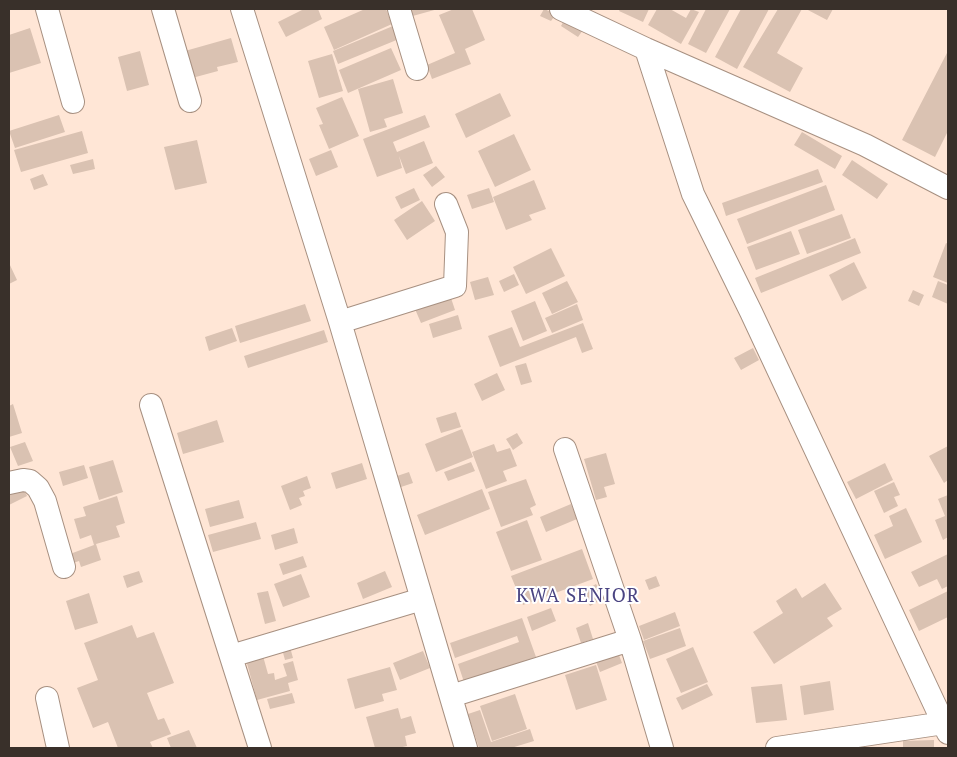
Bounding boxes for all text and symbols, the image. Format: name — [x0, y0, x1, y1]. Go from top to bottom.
district label: KWA SENIOR — [515, 586, 641, 608]

